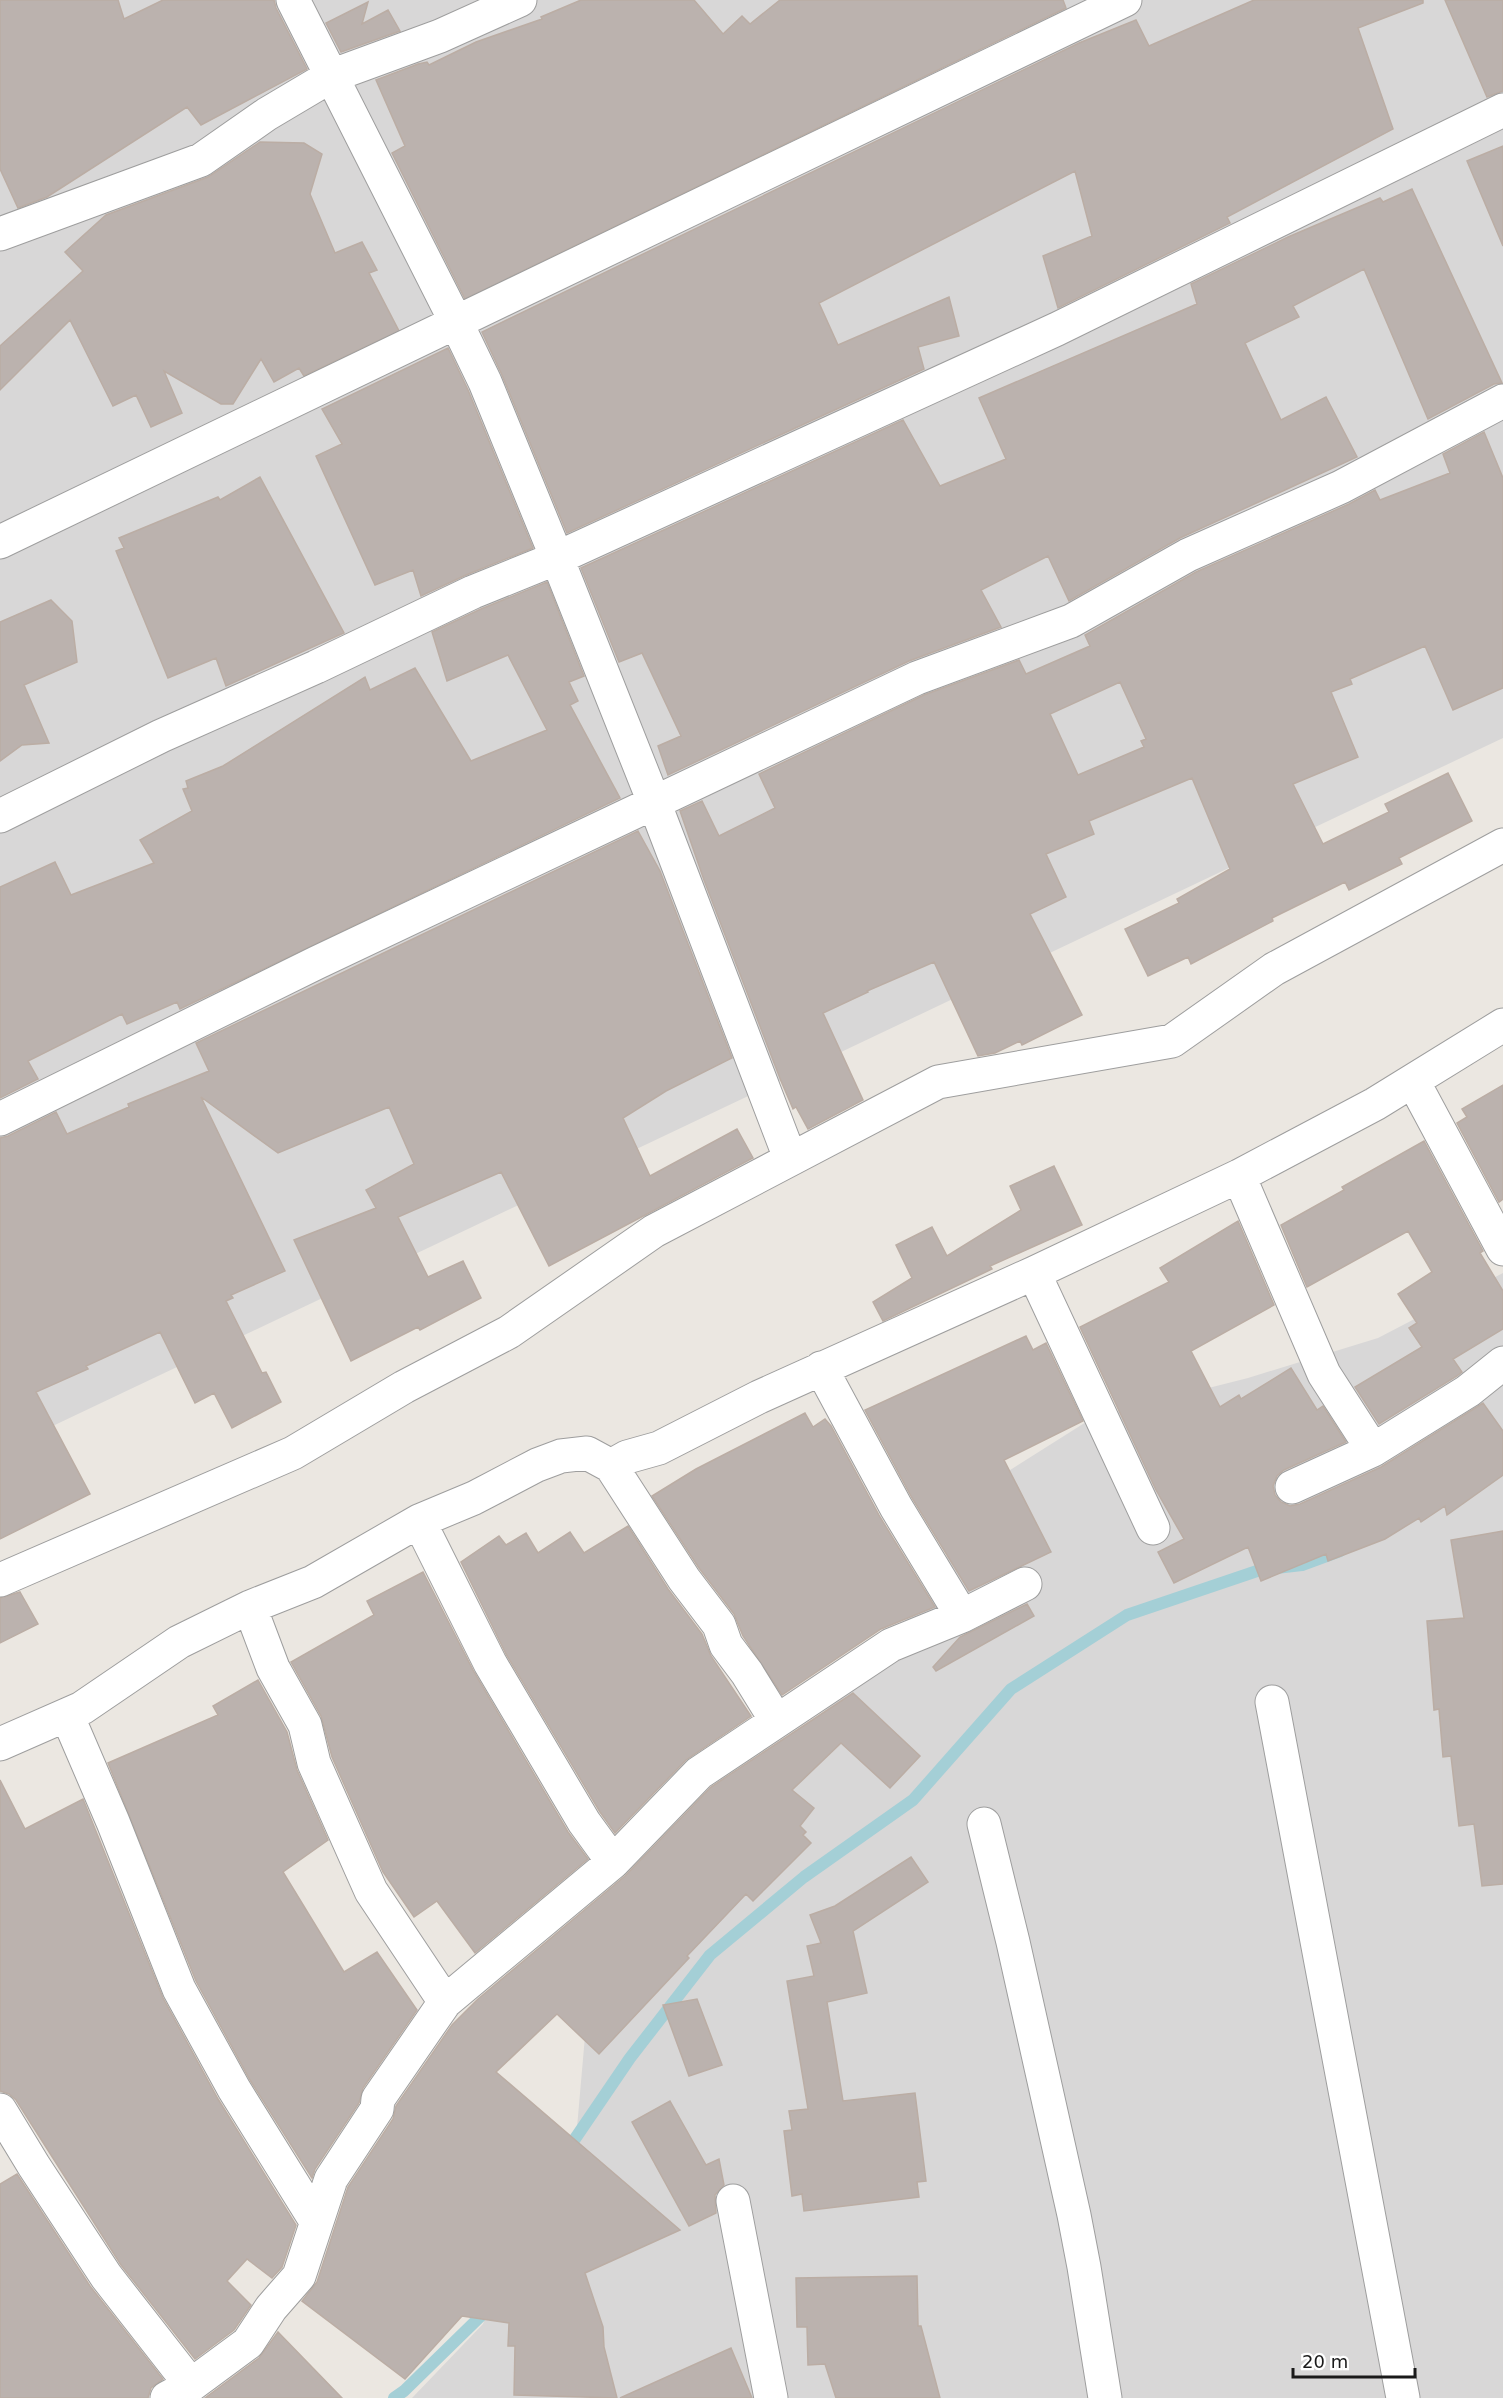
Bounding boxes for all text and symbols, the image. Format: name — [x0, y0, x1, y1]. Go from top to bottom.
scale bar — [1293, 2341, 1414, 2379]
text: 20 m — [1302, 2351, 1348, 2372]

